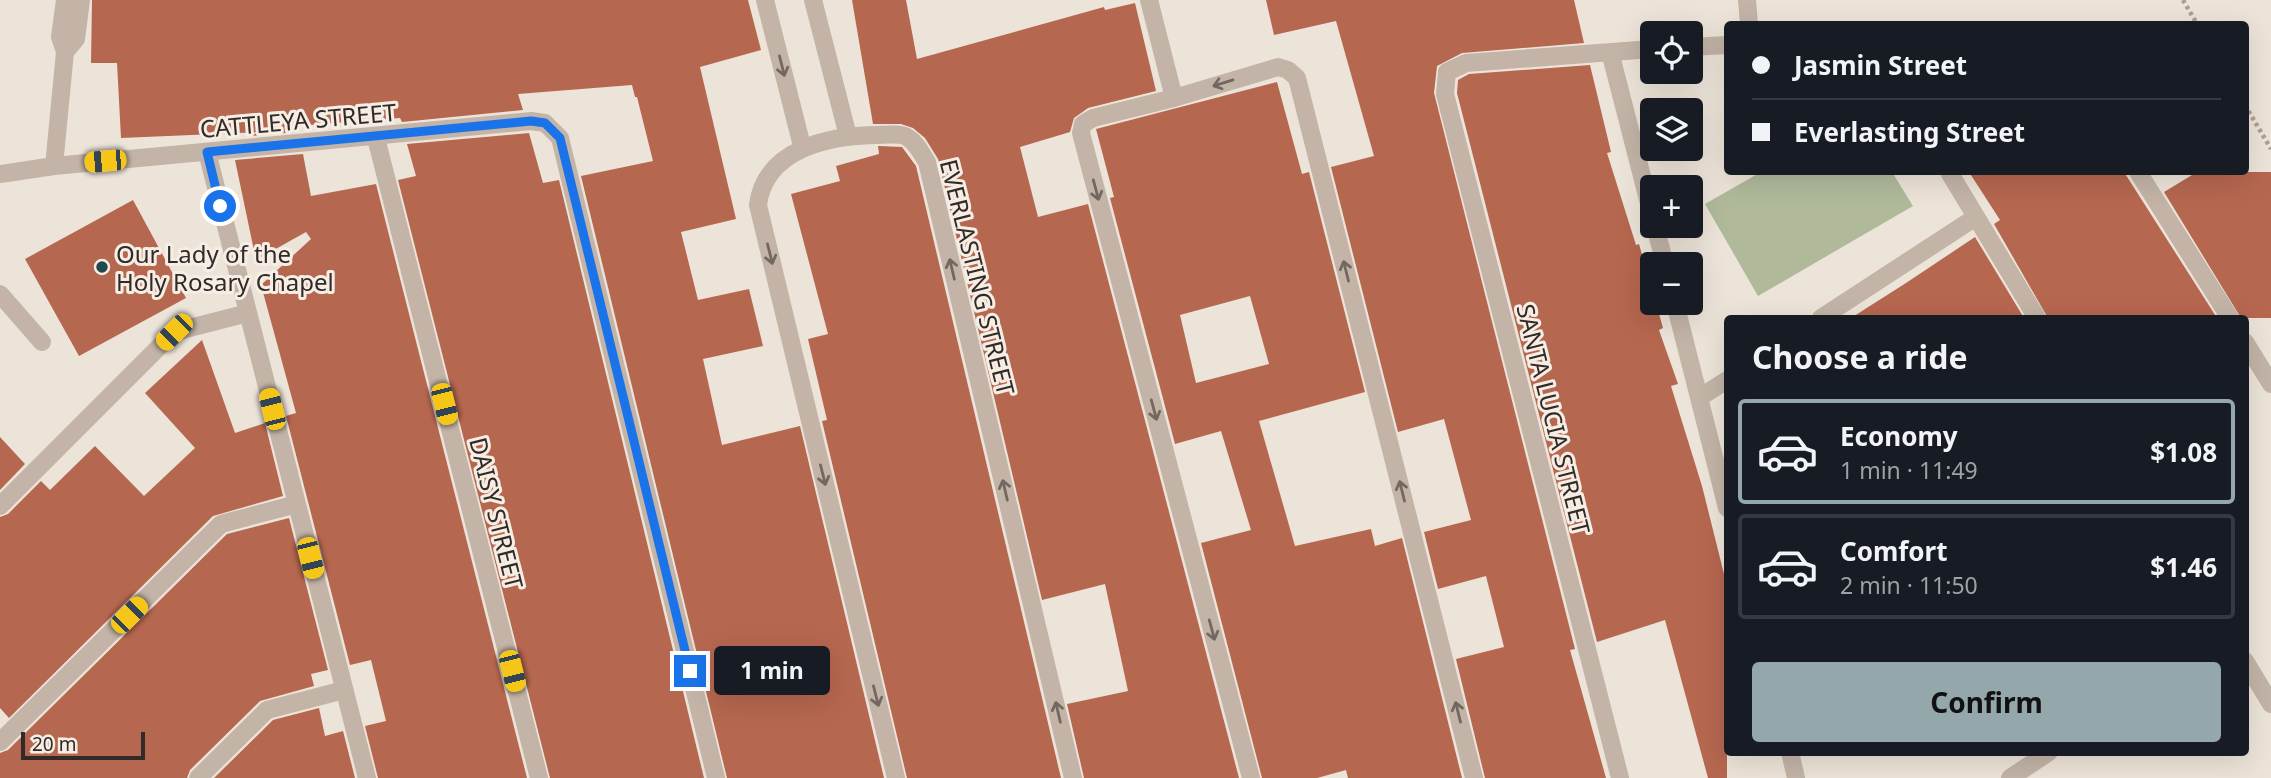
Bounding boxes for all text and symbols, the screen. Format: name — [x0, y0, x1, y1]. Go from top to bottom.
map controls — [1640, 21, 1703, 315]
button: locate — [1640, 21, 1703, 84]
text: Jasmin Street — [1794, 47, 1967, 83]
one-way arrow — [776, 54, 789, 77]
one-way arrow — [1212, 78, 1234, 91]
street label: CATTLEYA STREET — [198, 95, 398, 145]
button: layers — [1640, 98, 1703, 161]
text: Everlasting Street — [1794, 114, 2025, 150]
car — [84, 149, 127, 173]
street label: EVERLASTING STREET — [933, 156, 1023, 399]
button: + — [1640, 175, 1703, 238]
one-way arrow — [1090, 178, 1103, 201]
route start — [204, 190, 236, 222]
place label: Our Lady of the Holy Rosary Chapel — [116, 237, 334, 298]
one-way arrow — [764, 242, 777, 265]
button: − — [1640, 252, 1703, 315]
one-way arrow — [945, 258, 958, 281]
marker: Our Lady of the Holy Rosary Chapel — [94, 259, 110, 275]
one-way arrow — [1339, 260, 1352, 283]
street label: SANTA LUCIA STREET — [1509, 300, 1599, 538]
car — [152, 310, 197, 354]
text: Choose a ride — [1752, 335, 1968, 378]
car — [429, 381, 460, 427]
car — [257, 386, 288, 432]
one-way arrow — [1148, 398, 1161, 421]
text: Economy — [1840, 418, 1958, 454]
icon: car — [1756, 420, 1819, 483]
street label: DAISY STREET — [462, 434, 532, 593]
text: $1.08 — [2150, 434, 2217, 470]
text: 1 min · 11:49 — [1840, 454, 1978, 486]
one-way arrow — [817, 463, 830, 486]
one-way arrow — [998, 479, 1011, 502]
one-way arrow — [1395, 480, 1408, 503]
text: Comfort — [1840, 533, 1948, 569]
car — [295, 535, 326, 581]
icon: car — [1756, 535, 1819, 598]
text: $1.46 — [2150, 549, 2217, 585]
text: 2 min · 11:50 — [1840, 569, 1978, 601]
car — [107, 593, 152, 637]
one-way arrow — [1206, 618, 1219, 641]
callout: 1 min — [714, 646, 830, 696]
car — [497, 648, 528, 694]
text: 1 min — [740, 654, 804, 686]
route end — [674, 655, 706, 687]
button: Confirm — [1752, 662, 2221, 742]
one-way arrow — [870, 684, 883, 707]
one-way arrow — [1050, 701, 1064, 724]
one-way arrow — [1451, 701, 1464, 724]
scale bar — [21, 729, 145, 761]
text: 20 m — [32, 731, 76, 757]

